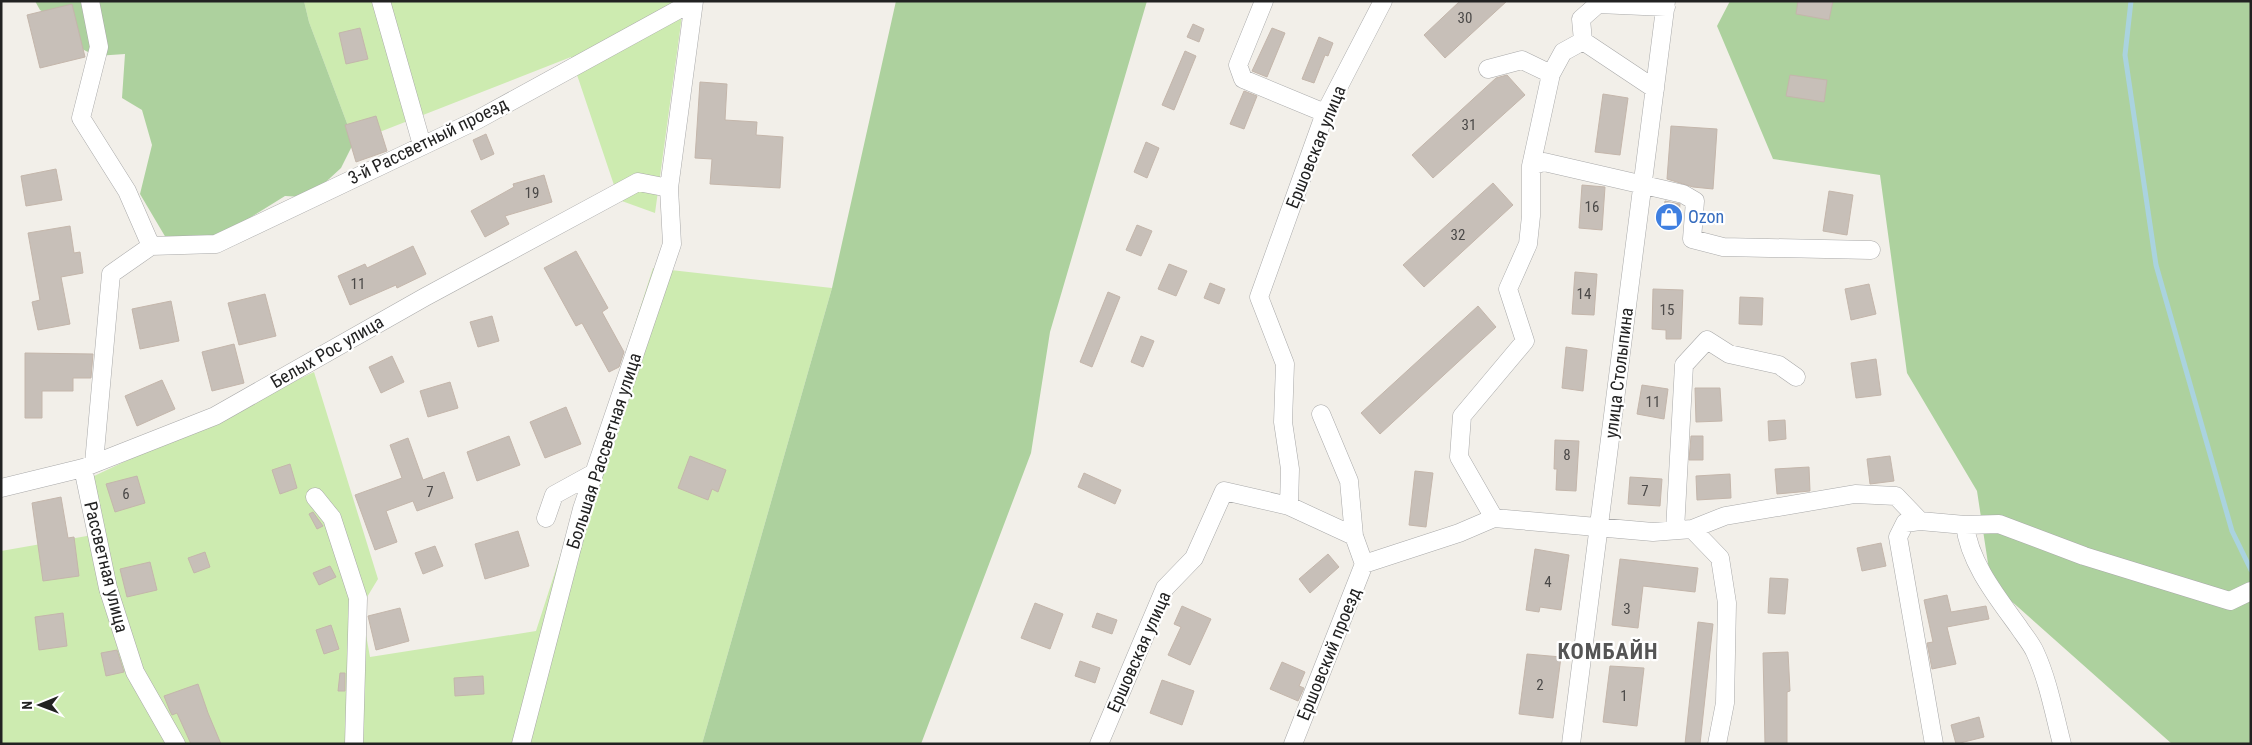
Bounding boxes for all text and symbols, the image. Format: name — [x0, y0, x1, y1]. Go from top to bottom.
house number: 30 — [1458, 9, 1472, 27]
street label: Ершовская улица — [1281, 82, 1350, 211]
street label: 3-й Рассветный проезд — [345, 93, 511, 188]
house number: 31 — [1462, 116, 1476, 134]
house number: 19 — [525, 184, 539, 202]
house number: 16 — [1585, 198, 1599, 216]
shop icon: Ozon — [1654, 202, 1684, 232]
place label: Ozon — [1688, 206, 1724, 227]
house number: 32 — [1451, 226, 1465, 244]
house number: 11 — [351, 275, 365, 293]
house number: 14 — [1577, 285, 1591, 303]
house number: 15 — [1660, 301, 1674, 319]
street label: улица Столыпина — [1600, 306, 1637, 440]
street label: Белых Рос улица — [267, 311, 387, 392]
street label: Большая Рассветная улица — [562, 350, 645, 552]
house number: 11 — [1646, 393, 1660, 411]
house number: 8 — [1563, 446, 1571, 464]
house number: 7 — [1641, 482, 1649, 500]
house number: 7 — [426, 483, 434, 501]
house number: 6 — [122, 485, 130, 503]
street label: Рассветная улица — [80, 499, 133, 635]
house number: 4 — [1544, 573, 1552, 591]
street label: Ершовский проезд — [1292, 584, 1365, 723]
street label: Ершовская улица — [1102, 588, 1175, 716]
house number: 3 — [1623, 600, 1631, 618]
district label: КОМБАЙН — [1557, 639, 1659, 664]
house number: 2 — [1536, 676, 1544, 694]
north arrow — [15, 680, 65, 730]
house number: 1 — [1620, 687, 1628, 705]
text: N — [19, 701, 35, 710]

